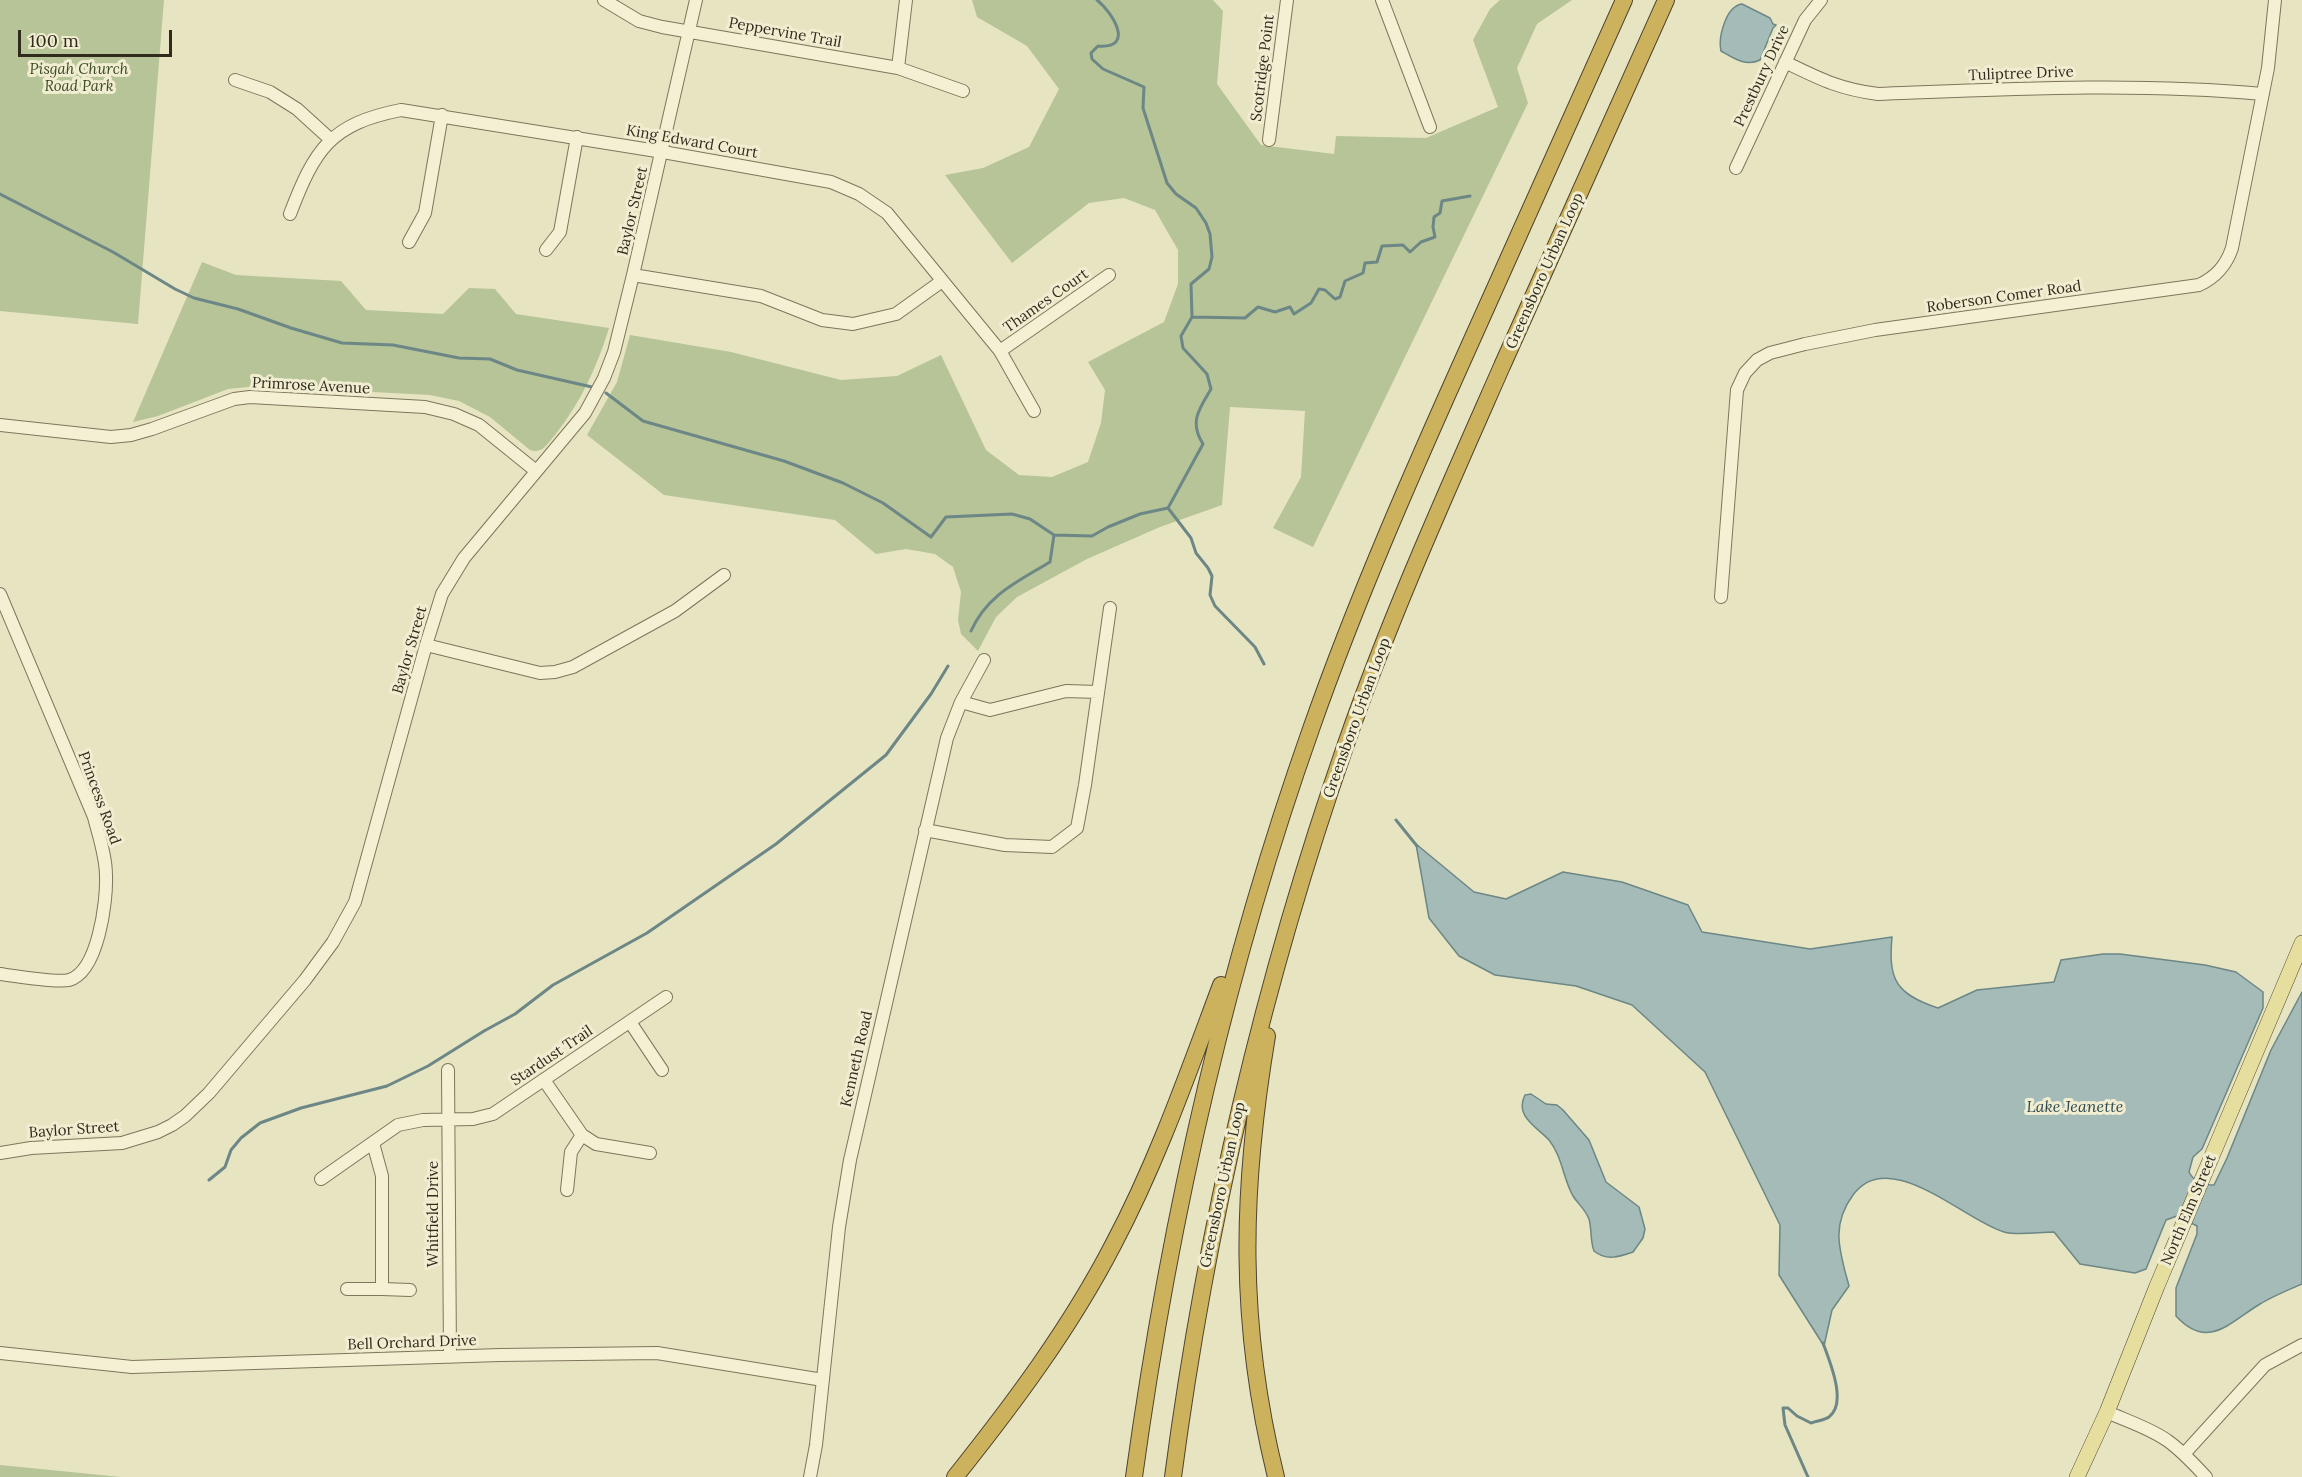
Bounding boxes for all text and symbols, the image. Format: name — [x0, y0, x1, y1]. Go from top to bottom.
street label: Scotridge Point — [1248, 13, 1278, 123]
street label: Peppervine Trail — [727, 14, 843, 52]
scale bar — [21, 18, 176, 56]
street label: Prestbury Drive — [1731, 22, 1793, 130]
text: 100 m — [29, 29, 79, 52]
park label: Pisgah Church Road Park — [30, 61, 128, 96]
street label: Tuliptree Drive — [1968, 63, 2074, 85]
street label: King Edward Court — [625, 122, 759, 162]
street label: Baylor Street — [614, 165, 652, 257]
street label: Greensboro Urban Loop — [1502, 190, 1588, 352]
street label: Thames Court — [1000, 265, 1092, 337]
street label: Roberson Comer Road — [1925, 277, 2083, 317]
street label: Primrose Avenue — [251, 374, 371, 398]
street label: Baylor Street — [389, 604, 431, 696]
street label: Greensboro Urban Loop — [1320, 635, 1394, 801]
street label: Princess Road — [74, 749, 124, 847]
street label: Kenneth Road — [837, 1009, 877, 1109]
street label: Stardust Trail — [508, 1022, 596, 1090]
water label: Lake Jeanette — [2027, 1097, 2123, 1117]
street label: Greensboro Urban Loop — [1197, 1100, 1249, 1270]
street label: Baylor Street — [28, 1118, 120, 1142]
street label: North Elm Street — [2158, 1152, 2220, 1268]
street label: Whitfield Drive — [425, 1161, 443, 1267]
street label: Bell Orchard Drive — [347, 1332, 477, 1354]

